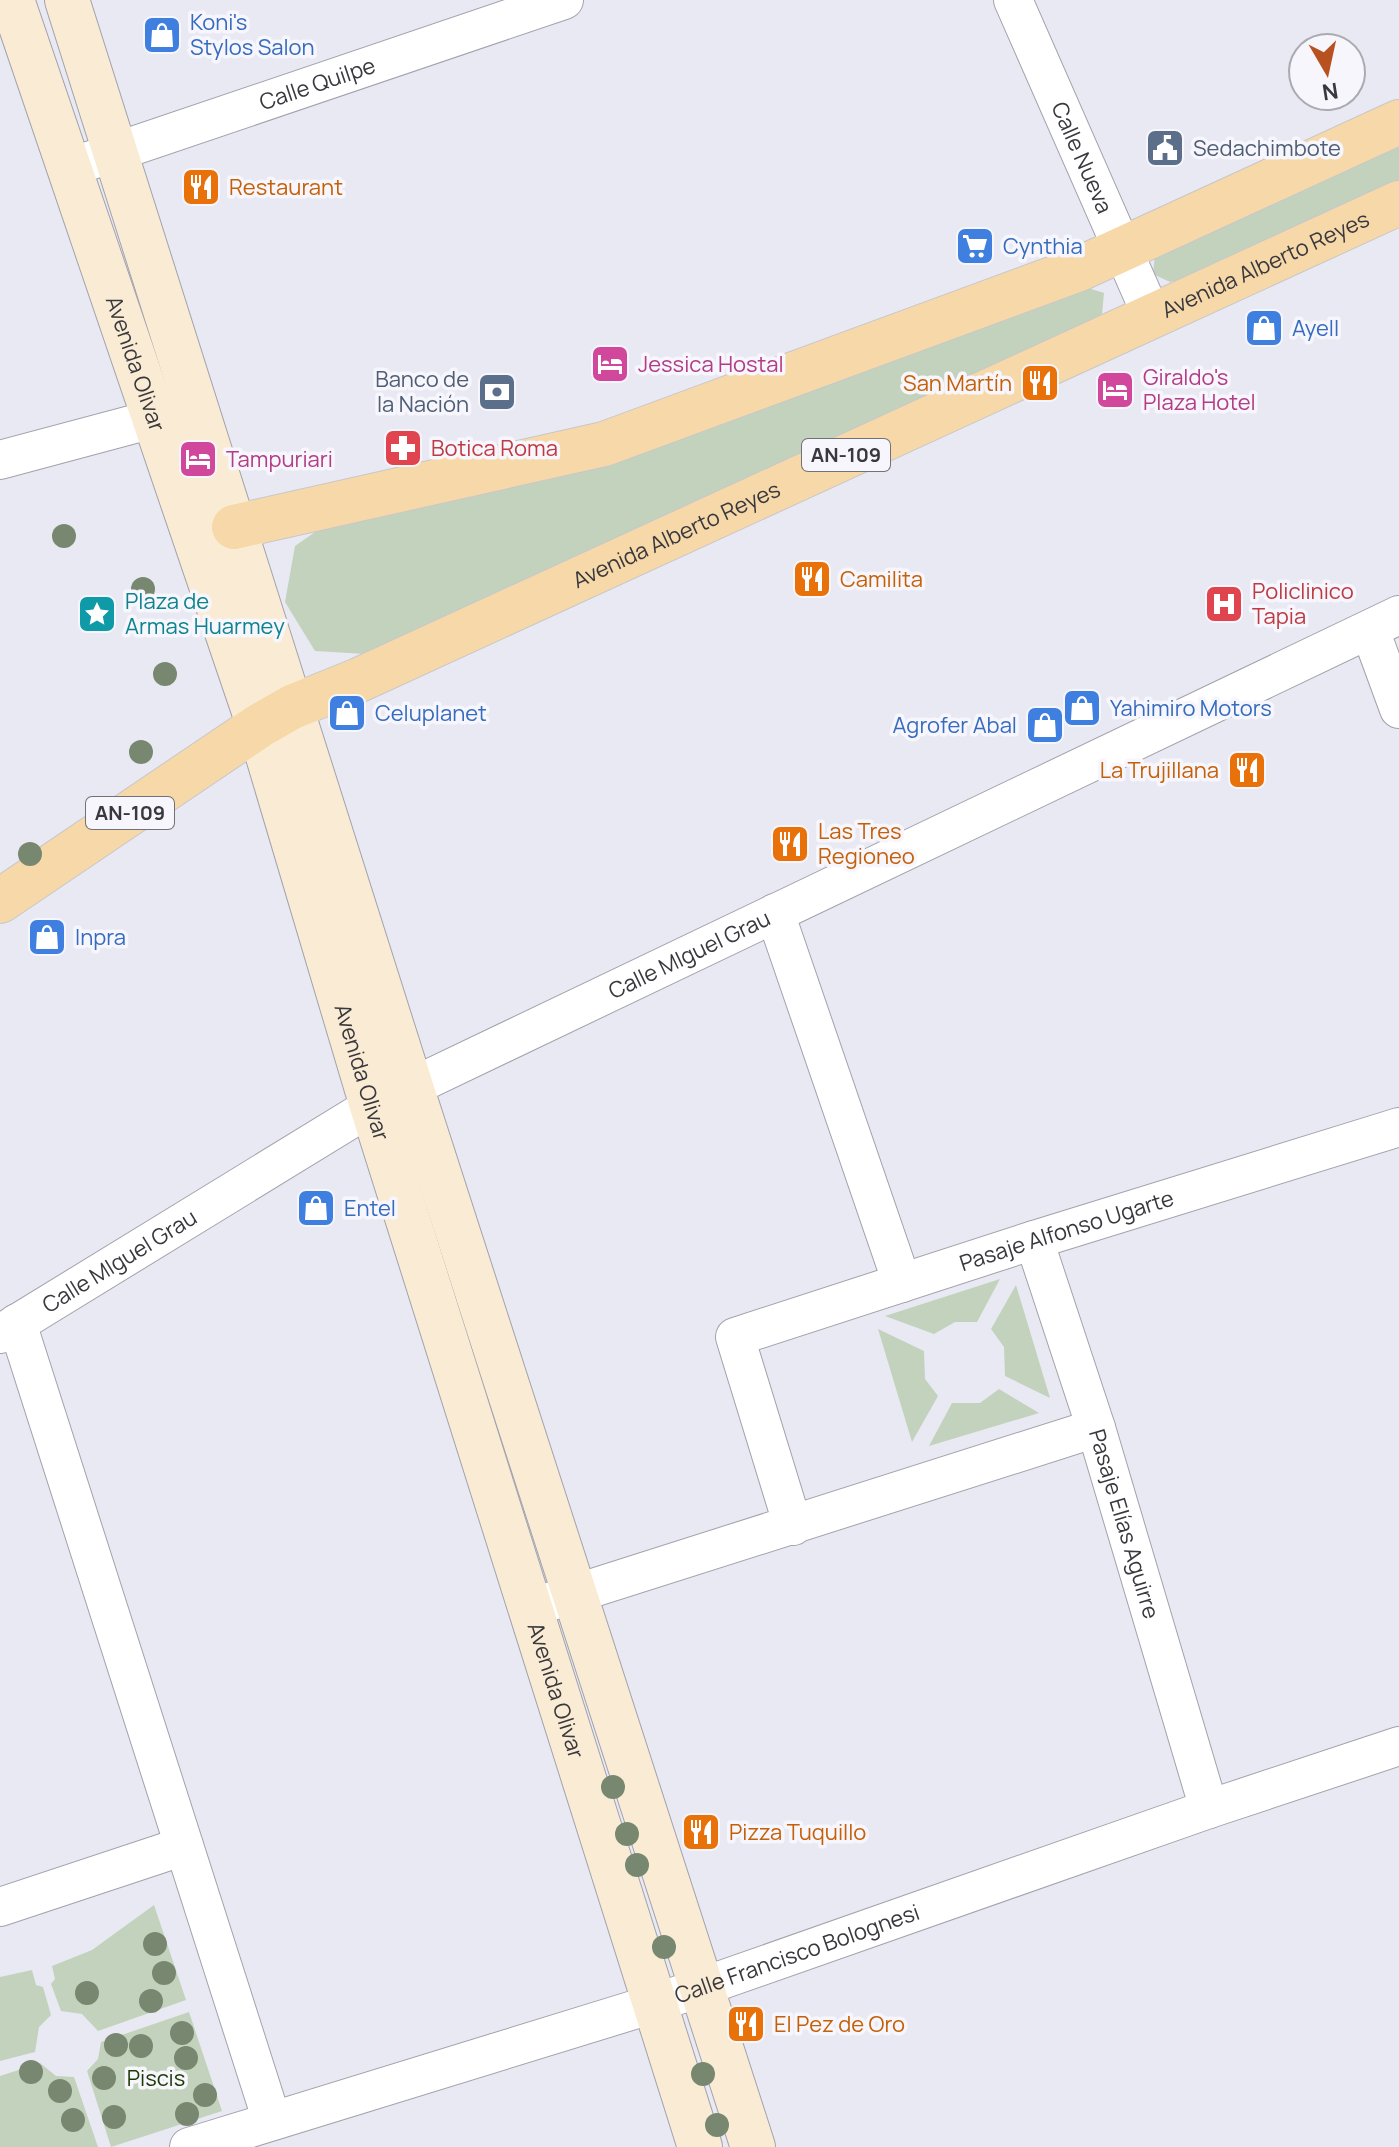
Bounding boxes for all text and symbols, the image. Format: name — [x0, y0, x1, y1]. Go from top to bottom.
place label: Koni's Stylos Salon — [190, 7, 315, 62]
shop icon: Koni's Stylos Salon — [141, 14, 183, 56]
north arrow — [1287, 32, 1367, 112]
street label: Calle Quilpe — [255, 50, 379, 117]
text: N — [1320, 76, 1340, 108]
street label: Calle Nueva — [1045, 97, 1120, 218]
public building icon: Sedachimbote — [1144, 127, 1186, 169]
place label: Sedachimbote — [1193, 133, 1341, 163]
restaurant icon: Restaurant — [180, 166, 222, 208]
place label: Restaurant — [229, 172, 343, 202]
street label: Avenida Alberto Reyes — [1157, 204, 1374, 325]
supermarket icon: Cynthia — [954, 225, 996, 267]
place label: Cynthia — [1003, 231, 1083, 261]
street label: Avenida Olivar — [99, 292, 173, 435]
shop icon: Ayell — [1243, 307, 1285, 349]
place label: Ayell — [1292, 313, 1339, 343]
hotel icon: Jessica Hostal — [589, 343, 631, 385]
place label: Jessica Hostal — [638, 349, 784, 379]
restaurant icon: San Martín — [1019, 362, 1061, 404]
place label: Giraldo's Plaza Hotel — [1143, 362, 1256, 417]
place label: Banco de la Nación — [375, 364, 469, 419]
place label: San Martín — [903, 368, 1012, 398]
hotel icon: Giraldo's Plaza Hotel — [1094, 369, 1136, 411]
bank icon: Banco de la Nación — [476, 371, 518, 413]
pharmacy icon: Botica Roma — [382, 427, 424, 469]
place label: Botica Roma — [431, 433, 558, 463]
hotel icon: Tampuriari — [177, 438, 219, 480]
road number: AN-109 — [802, 439, 890, 471]
place label: Tampuriari — [226, 444, 333, 474]
street label: Avenida Alberto Reyes — [568, 474, 785, 595]
restaurant icon: Camilita — [791, 558, 833, 600]
place label: Camilita — [840, 564, 923, 594]
place label: Policlinico Tapia — [1252, 576, 1354, 631]
hospital icon: Policlinico Tapia — [1203, 583, 1245, 625]
place label: Plaza de Armas Huarmey — [125, 586, 285, 641]
place icon: Plaza de Armas Huarmey — [76, 593, 118, 635]
shop icon: Yahimiro Motors — [1061, 687, 1103, 729]
shop icon: Celuplanet — [326, 692, 368, 734]
place label: Yahimiro Motors — [1110, 693, 1272, 723]
place label: Celuplanet — [375, 698, 487, 728]
shop icon: Agrofer Abal — [1024, 704, 1066, 746]
place label: Agrofer Abal — [892, 710, 1017, 740]
restaurant icon: La Trujillana — [1226, 749, 1268, 791]
place label: La Trujillana — [1100, 755, 1219, 785]
road number: AN-109 — [86, 797, 174, 829]
place label: Las Tres Regioneo — [818, 816, 915, 871]
restaurant icon: Las Tres Regioneo — [769, 823, 811, 865]
street label: Calle MIguel Grau — [603, 903, 775, 1006]
shop icon: Inpra — [26, 916, 68, 958]
place label: Inpra — [75, 922, 126, 952]
street label: Avenida Olivar — [327, 1000, 397, 1144]
street label: Pasaje Alfonso Ugarte — [956, 1183, 1178, 1278]
shop icon: Entel — [295, 1187, 337, 1229]
place label: Entel — [344, 1193, 396, 1223]
street label: Calle MIguel Grau — [36, 1202, 202, 1320]
street label: Pasaje Elías Aguirre — [1082, 1426, 1167, 1622]
street label: Avenida Olivar — [521, 1619, 592, 1762]
restaurant icon: Pizza Tuquillo — [680, 1811, 722, 1853]
place label: Pizza Tuquillo — [729, 1817, 866, 1847]
street label: Calle Francisco Bolognesi — [670, 1897, 923, 2010]
restaurant icon: El Pez de Oro — [725, 2003, 767, 2045]
place label: El Pez de Oro — [774, 2009, 905, 2039]
park label: Piscis — [127, 2063, 185, 2093]

